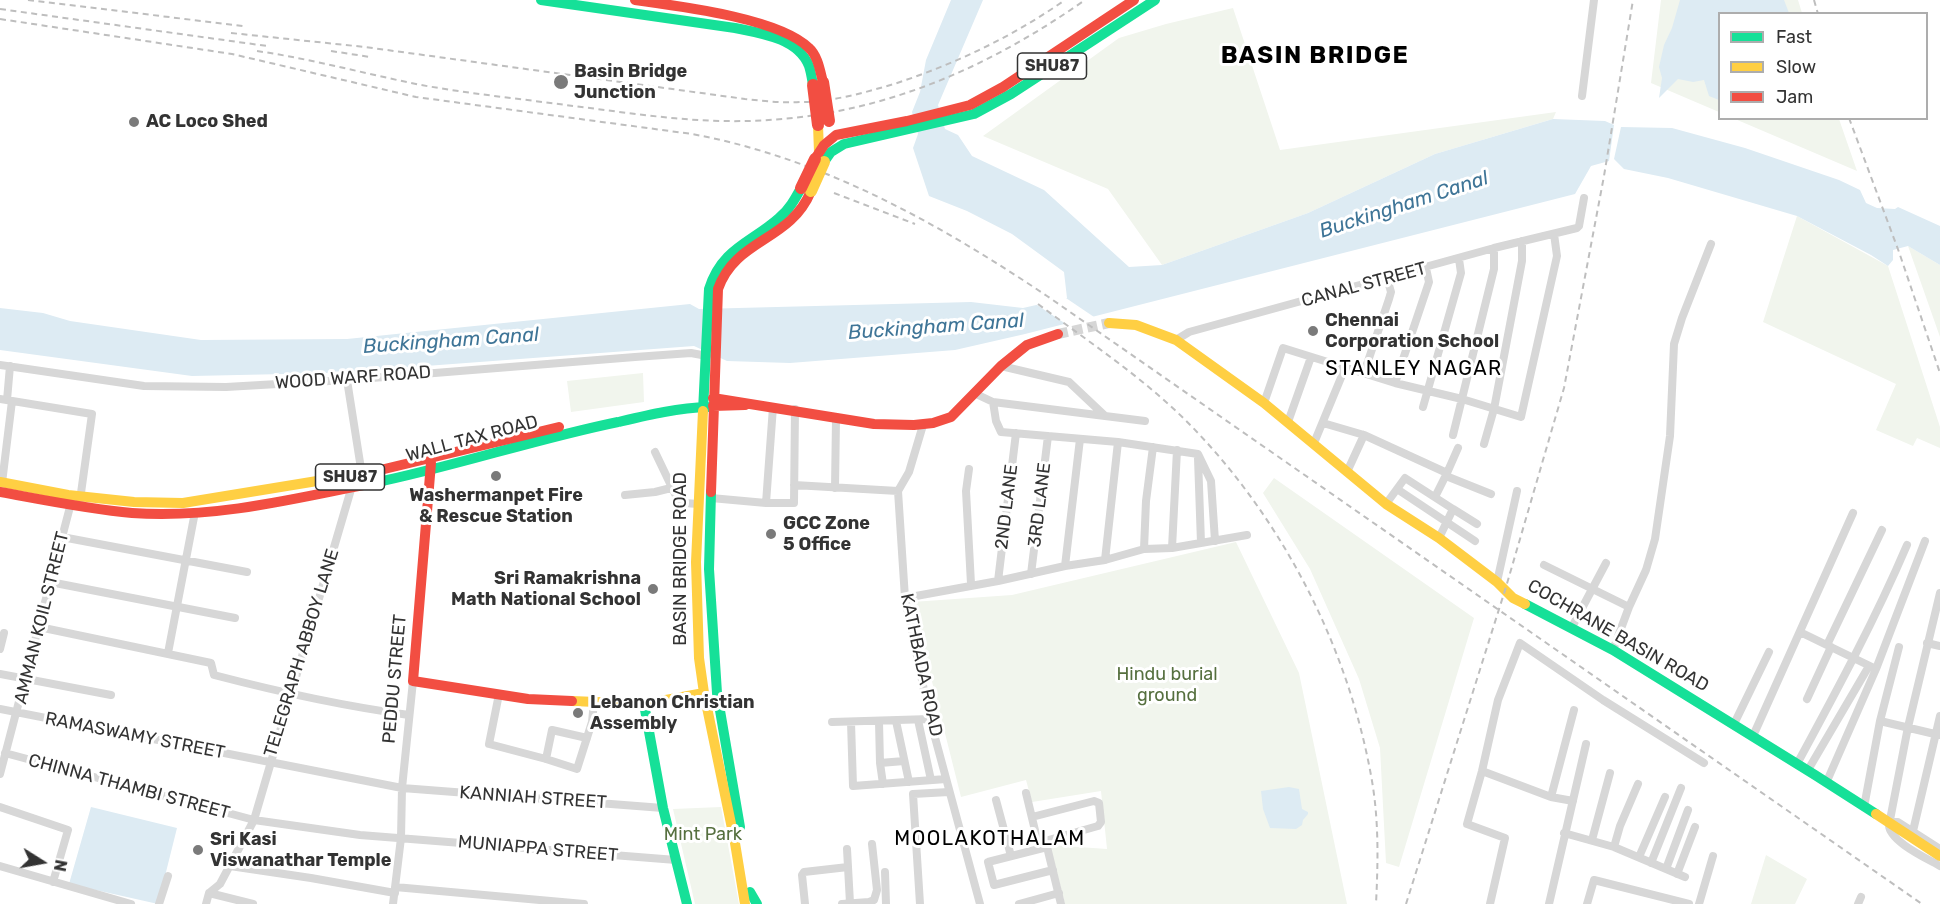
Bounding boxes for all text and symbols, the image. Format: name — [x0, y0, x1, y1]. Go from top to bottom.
legend — [1718, 12, 1928, 120]
text: Fast — [1776, 26, 1812, 48]
district label: BASIN BRIDGE — [1221, 42, 1409, 70]
road number: SHU87 — [1018, 53, 1086, 79]
text: Slow — [1776, 56, 1816, 78]
place label: Basin Bridge Junction — [574, 61, 687, 104]
marker: Basin Bridge Junction — [552, 73, 570, 91]
text: Jam — [1776, 86, 1813, 108]
place label: AC Loco Shed — [146, 111, 268, 133]
marker: AC Loco Shed — [127, 115, 141, 129]
water label: Buckingham Canal — [1317, 166, 1491, 244]
street label: CANAL STREET — [1299, 258, 1429, 312]
water label: Buckingham Canal — [847, 309, 1025, 345]
place label: Chennai Corporation School — [1325, 310, 1499, 352]
water label: Buckingham Canal — [362, 323, 540, 359]
marker: Chennai Corporation School — [1306, 324, 1320, 338]
district label: STANLEY NAGAR — [1325, 357, 1503, 381]
street label: WOOD WARF ROAD — [274, 362, 432, 394]
street label: WALL TAX ROAD — [404, 411, 540, 467]
street label: 3RD LANE — [1024, 461, 1056, 549]
street label: 2ND LANE — [991, 463, 1023, 551]
road number: SHU87 — [316, 464, 385, 490]
marker: Washermanpet Fire & Rescue Station — [489, 469, 503, 483]
street label: BASIN BRIDGE ROAD — [670, 472, 692, 646]
place label: Washermanpet Fire & Rescue Station — [409, 485, 583, 528]
place label: GCC Zone 5 Office — [783, 513, 870, 556]
marker: GCC Zone 5 Office — [764, 527, 778, 541]
street label: AMMAN KOIL STREET — [10, 530, 74, 706]
street label: TELEGRAPH ABBOY LANE — [260, 546, 344, 760]
place label: Sri Ramakrishna Math National School — [451, 568, 641, 610]
street label: COCHRANE BASIN ROAD — [1524, 575, 1712, 697]
marker: Sri Ramakrishna Math National School — [646, 582, 660, 596]
street label: KATHBADA ROAD — [895, 592, 947, 738]
street label: PEDDU STREET — [379, 613, 411, 745]
park label: Hindu burial ground — [1116, 664, 1218, 706]
place label: Lebanon Christian Assembly — [590, 692, 755, 734]
marker: Lebanon Christian Assembly — [571, 706, 585, 720]
street label: RAMASWAMY STREET — [43, 708, 227, 764]
street label: CHINNA THAMBI STREET — [26, 750, 232, 824]
street label: KANNIAH STREET — [459, 782, 607, 814]
park label: Mint Park — [664, 824, 742, 846]
district label: MOOLAKOTHALAM — [894, 827, 1086, 851]
place label: Sri Kasi Viswanathar Temple — [210, 829, 391, 872]
street label: MUNIAPPA STREET — [457, 831, 619, 867]
north arrow — [12, 832, 72, 892]
marker: Sri Kasi Viswanathar Temple — [191, 843, 205, 857]
text: N — [50, 858, 71, 873]

